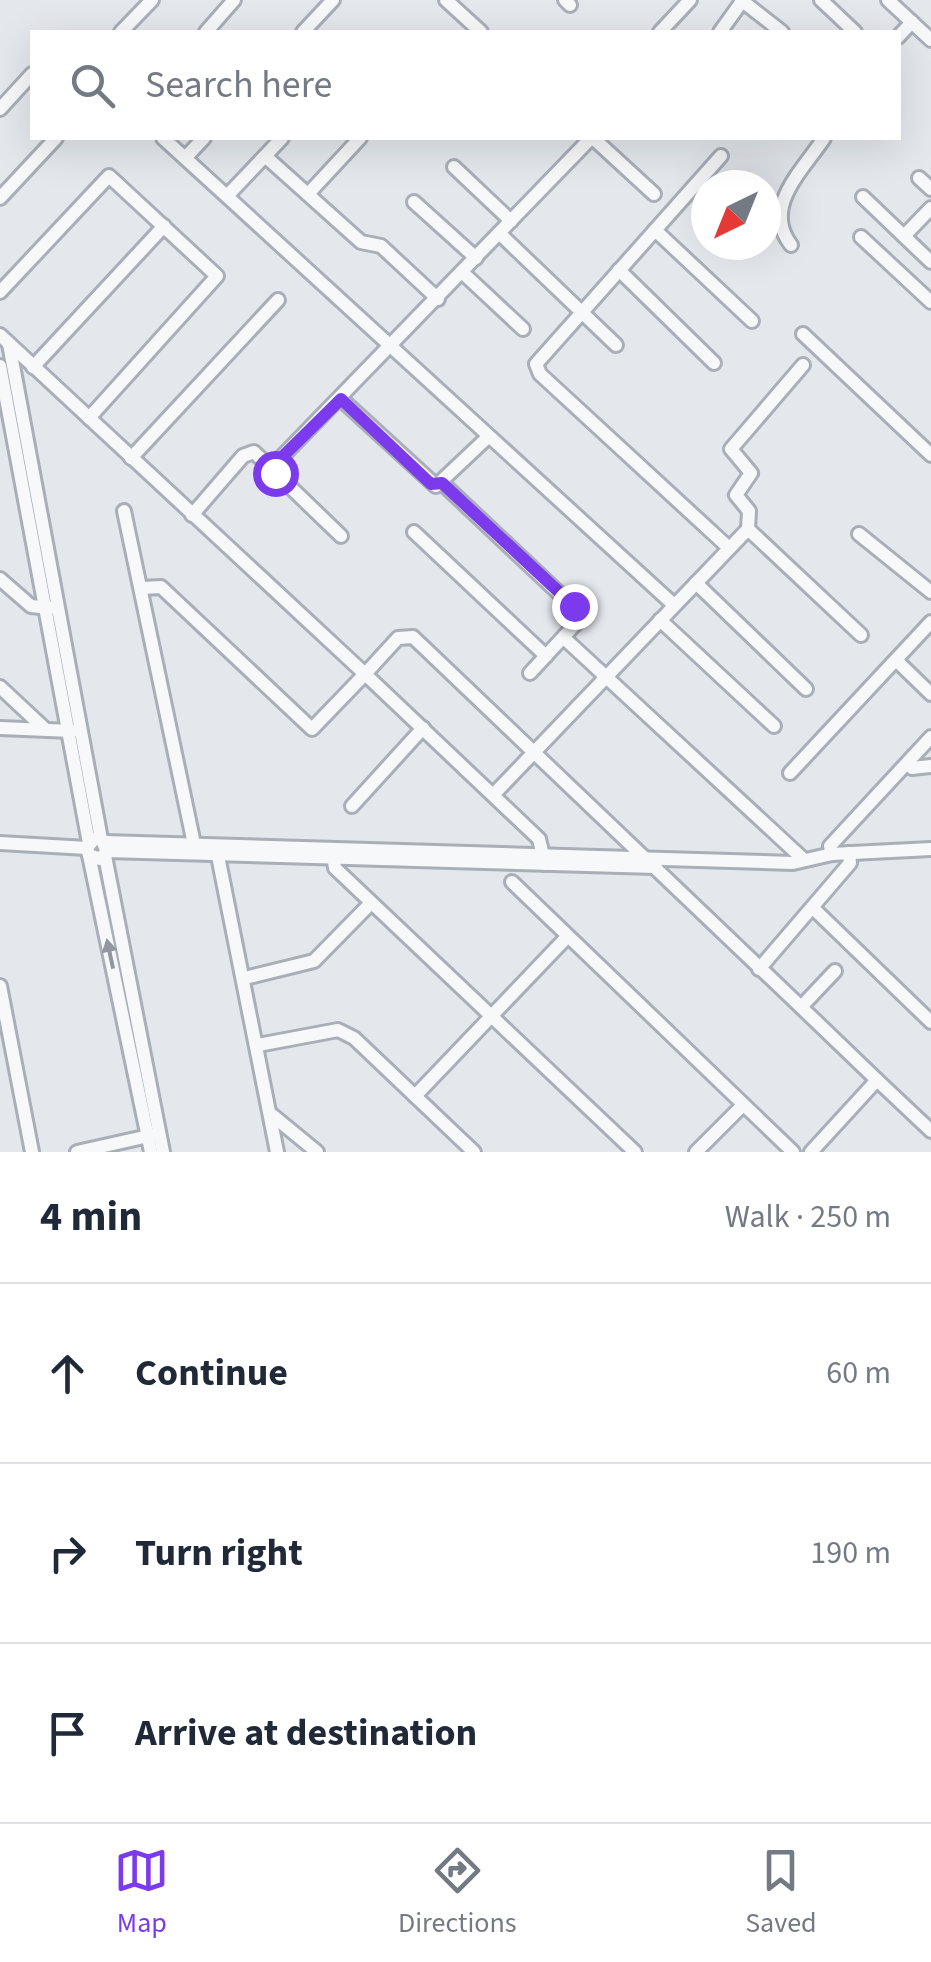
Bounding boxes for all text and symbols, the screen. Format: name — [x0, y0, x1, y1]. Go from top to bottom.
search box — [30, 30, 901, 140]
icon: search — [65, 58, 120, 113]
text: Search here — [145, 58, 332, 112]
north arrow — [691, 170, 781, 260]
route start — [253, 451, 299, 497]
route end — [552, 584, 598, 630]
one-way arrow — [101, 938, 117, 969]
text: 4 min — [40, 1187, 142, 1247]
text: Walk · 250 m — [725, 1194, 891, 1240]
icon: ahead — [40, 1346, 95, 1401]
text: Continue — [135, 1346, 288, 1400]
text: 60 m — [826, 1350, 891, 1396]
icon: right — [40, 1526, 95, 1581]
text: Turn right — [135, 1526, 303, 1580]
text: 190 m — [810, 1530, 891, 1576]
icon: arrive — [40, 1706, 95, 1761]
text: Arrive at destination — [135, 1706, 477, 1760]
tab: Map — [114, 1843, 169, 1943]
tab: Directions — [398, 1843, 517, 1943]
tab: Saved — [745, 1843, 817, 1943]

